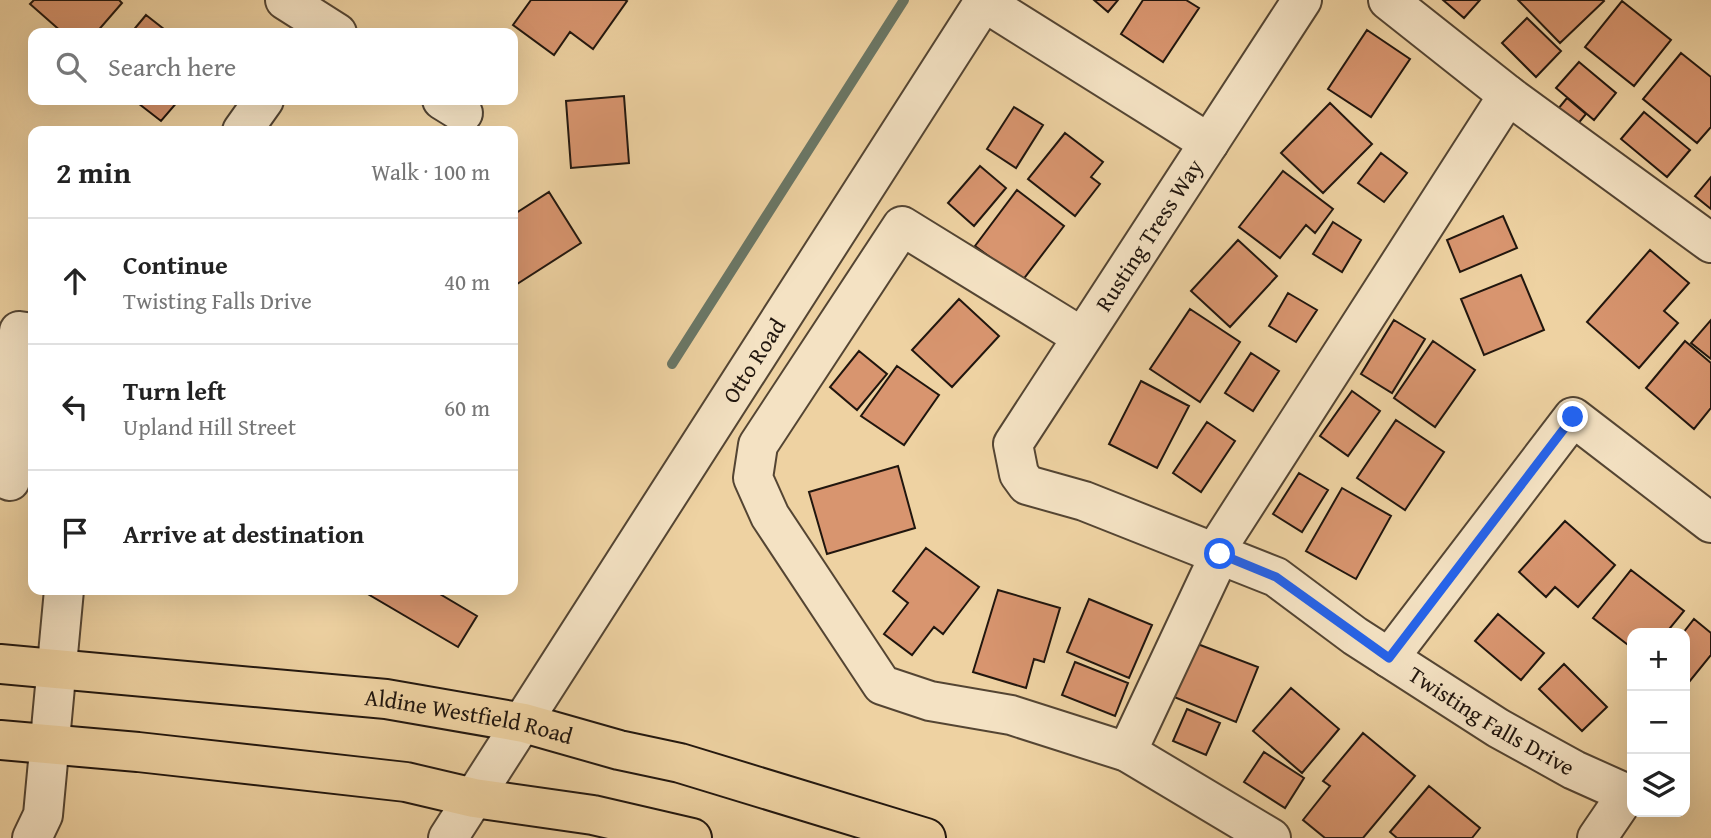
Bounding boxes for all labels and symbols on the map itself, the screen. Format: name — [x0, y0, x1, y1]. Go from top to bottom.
street label: Rusting Tress Way — [1087, 152, 1211, 317]
street label: Otto Road — [714, 311, 793, 409]
route end — [1557, 401, 1588, 432]
route start — [1204, 538, 1235, 569]
street label: Twisting Falls Drive — [1402, 658, 1581, 783]
street label: Aldine Westfield Road — [363, 680, 577, 752]

